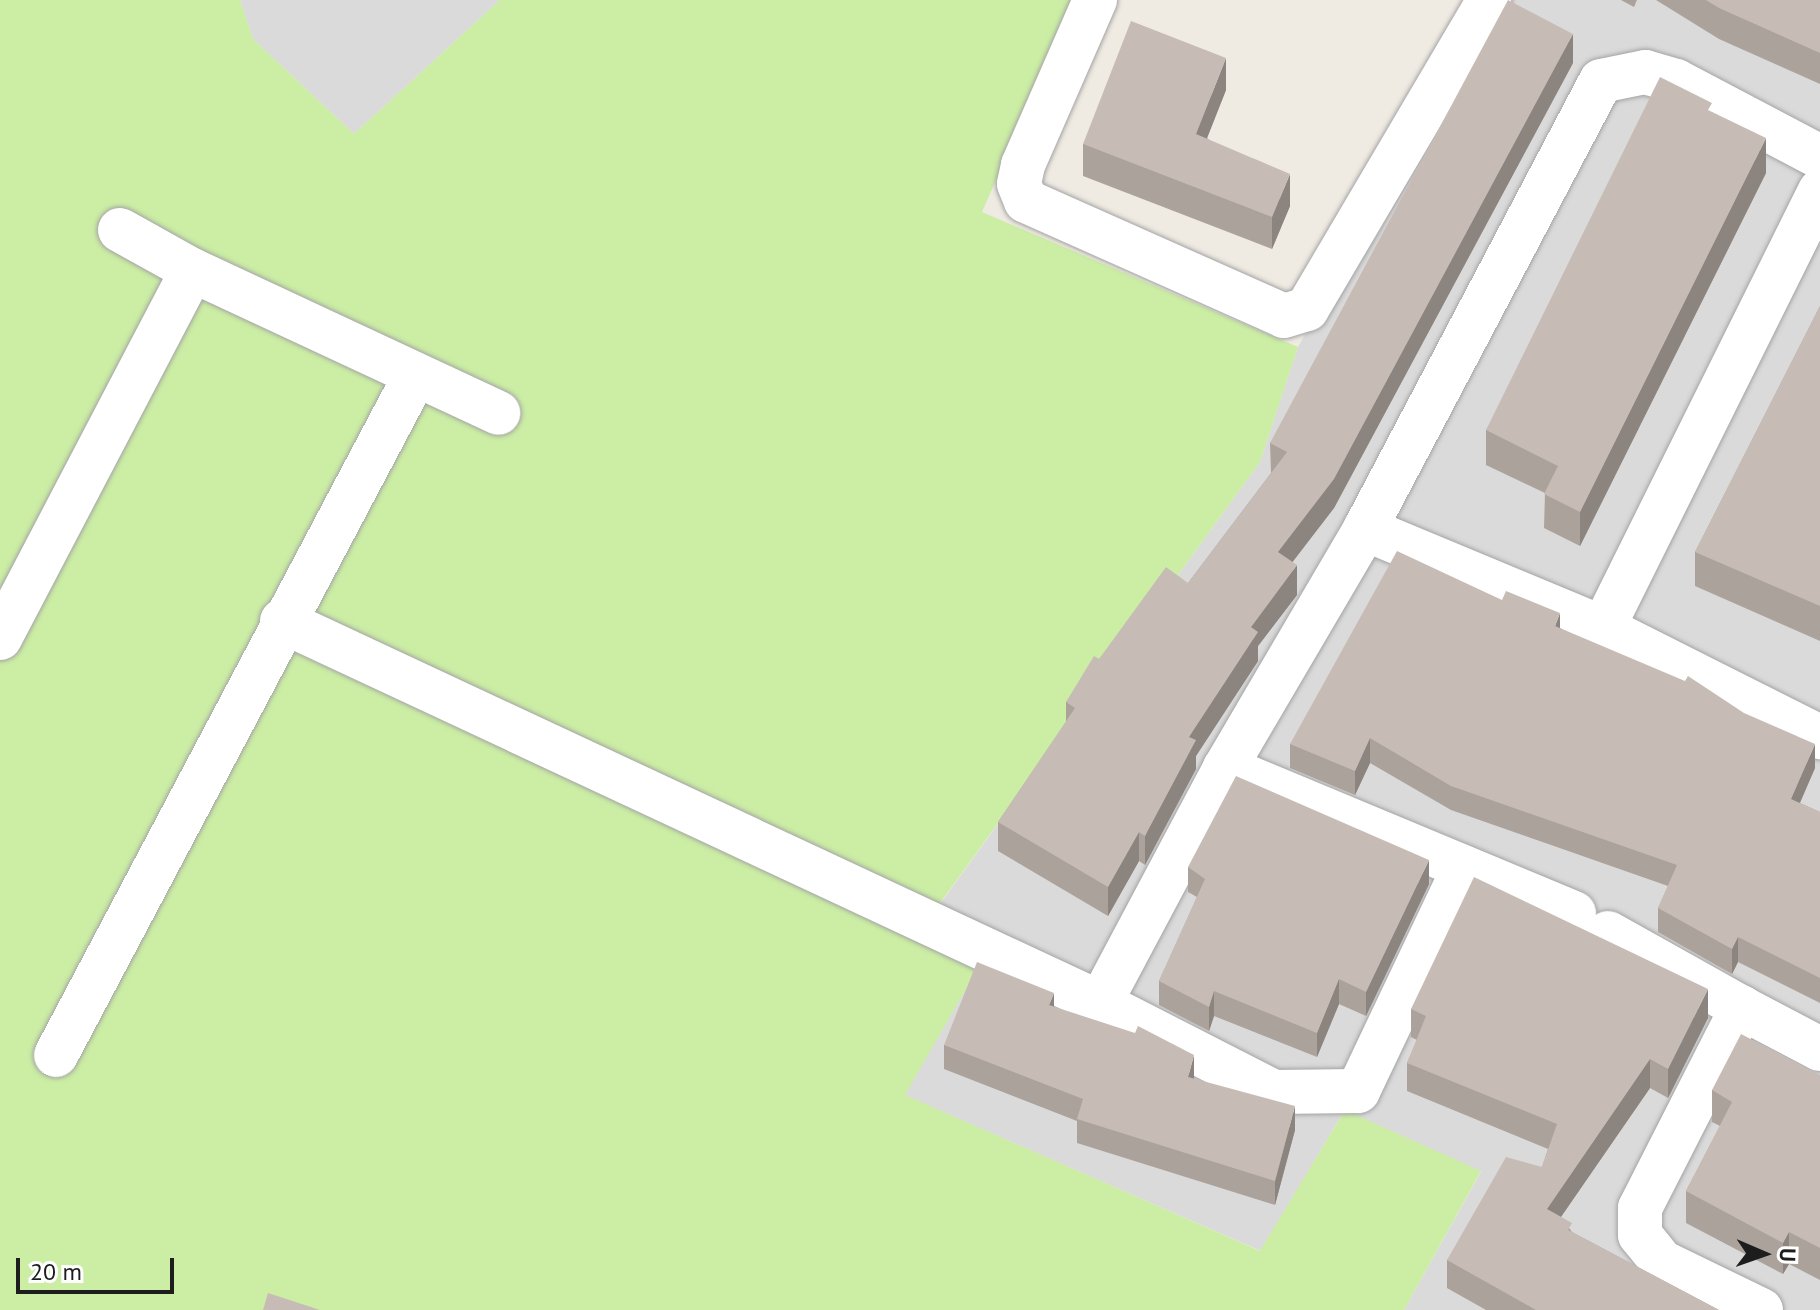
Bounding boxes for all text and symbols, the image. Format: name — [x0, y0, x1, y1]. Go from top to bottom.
north arrow — [1724, 1214, 1804, 1294]
scale bar — [20, 1242, 178, 1292]
text: U — [1774, 1247, 1802, 1262]
text: 20 m — [30, 1256, 82, 1287]

